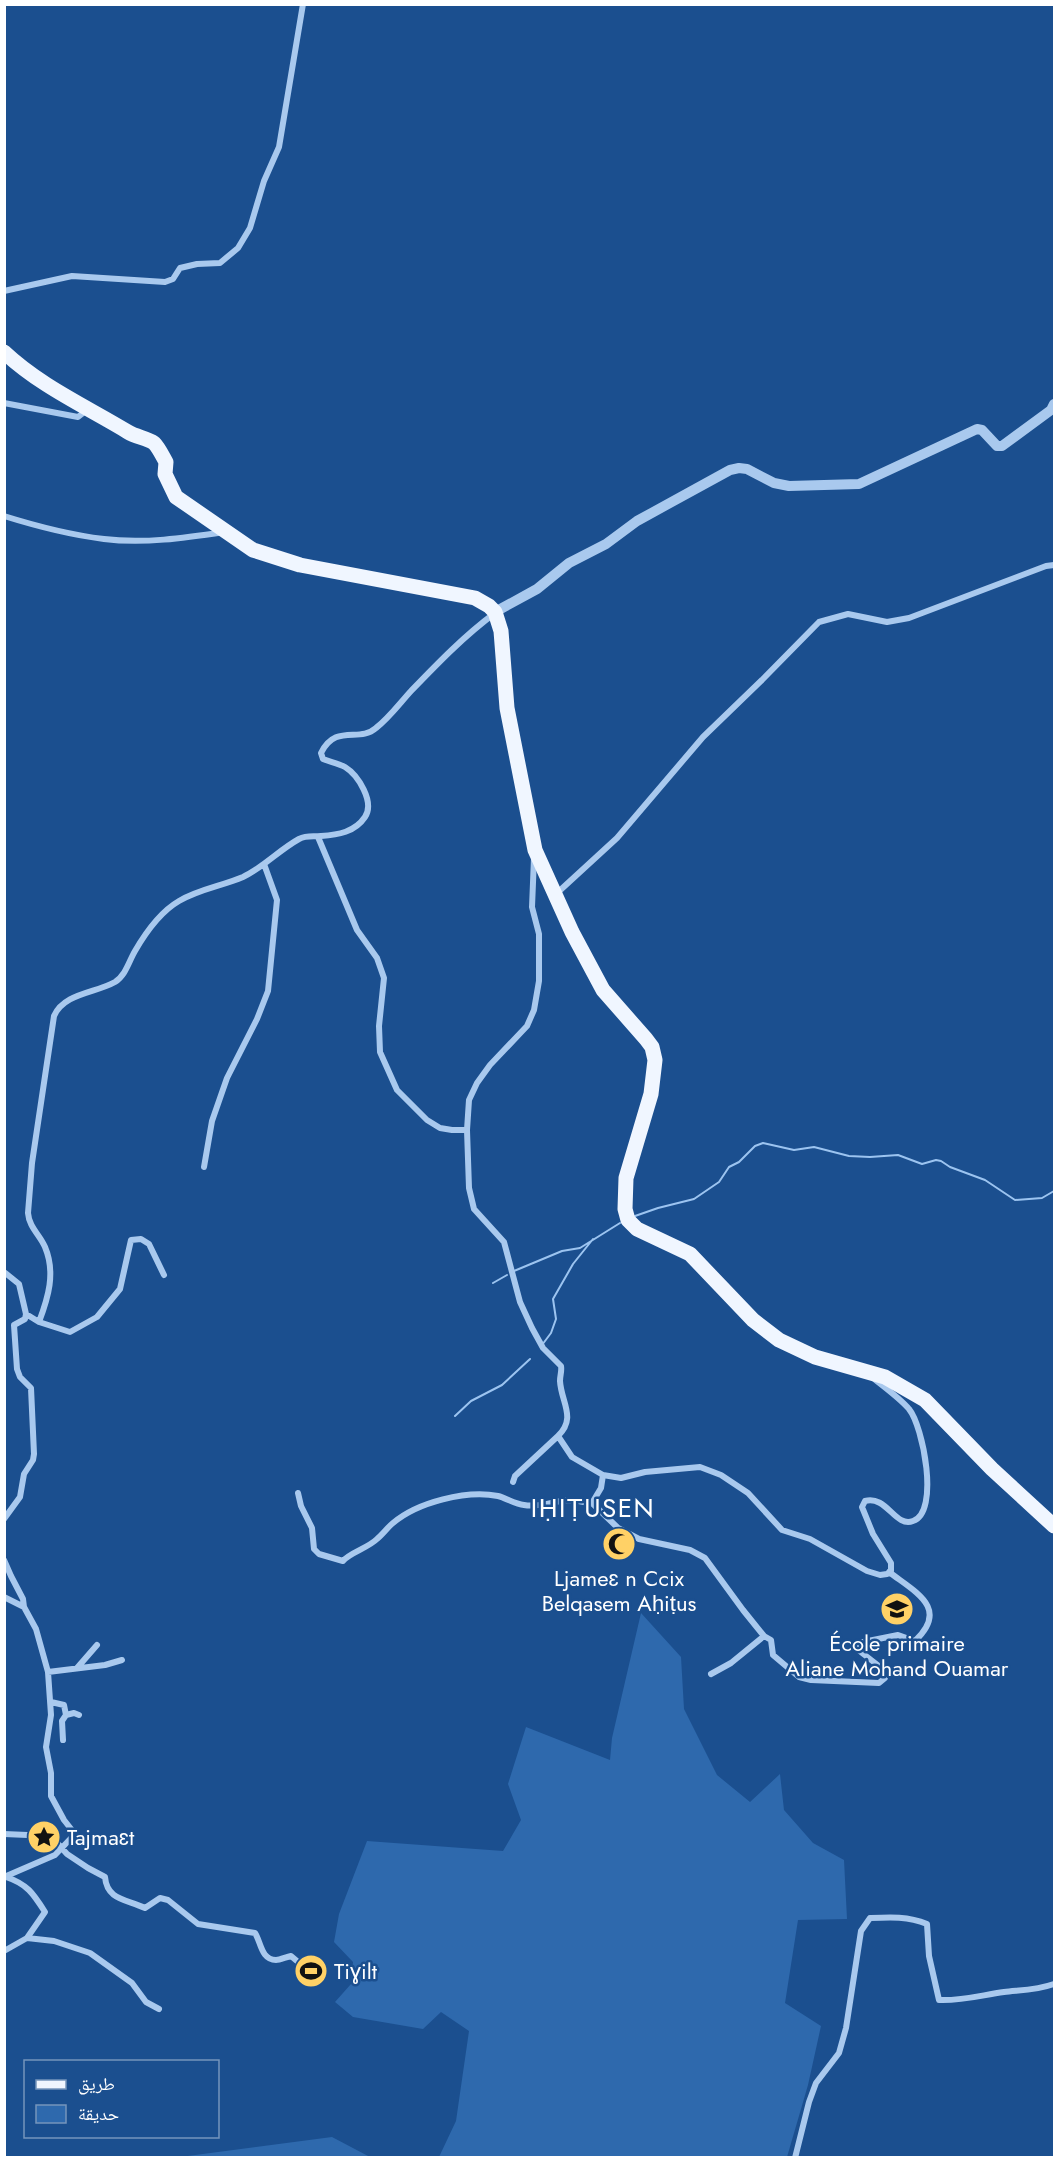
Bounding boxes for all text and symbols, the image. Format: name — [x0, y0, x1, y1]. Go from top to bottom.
district label: IḤIṬUSEN — [531, 1489, 655, 1527]
mosque icon: Ljameɛ n Ccix Belqasem Aḥiṭus — [601, 1526, 637, 1562]
place label: Ljameɛ n Ccix Belqasem Aḥiṭus — [542, 1562, 697, 1619]
school or university icon: École primaire Aliane Mohand Ouamar — [879, 1591, 915, 1627]
place label: École primaire Aliane Mohand Ouamar — [786, 1627, 1009, 1684]
place icon: Tajmaɛt — [26, 1819, 62, 1855]
place label: Tajmaɛt — [67, 1821, 135, 1853]
sports icon: Tiɣilt — [293, 1953, 329, 1989]
place label: Tiɣilt — [334, 1955, 378, 1987]
legend — [24, 2060, 219, 2138]
text: طريق — [78, 2071, 115, 2097]
text: حديقة — [78, 2101, 119, 2127]

